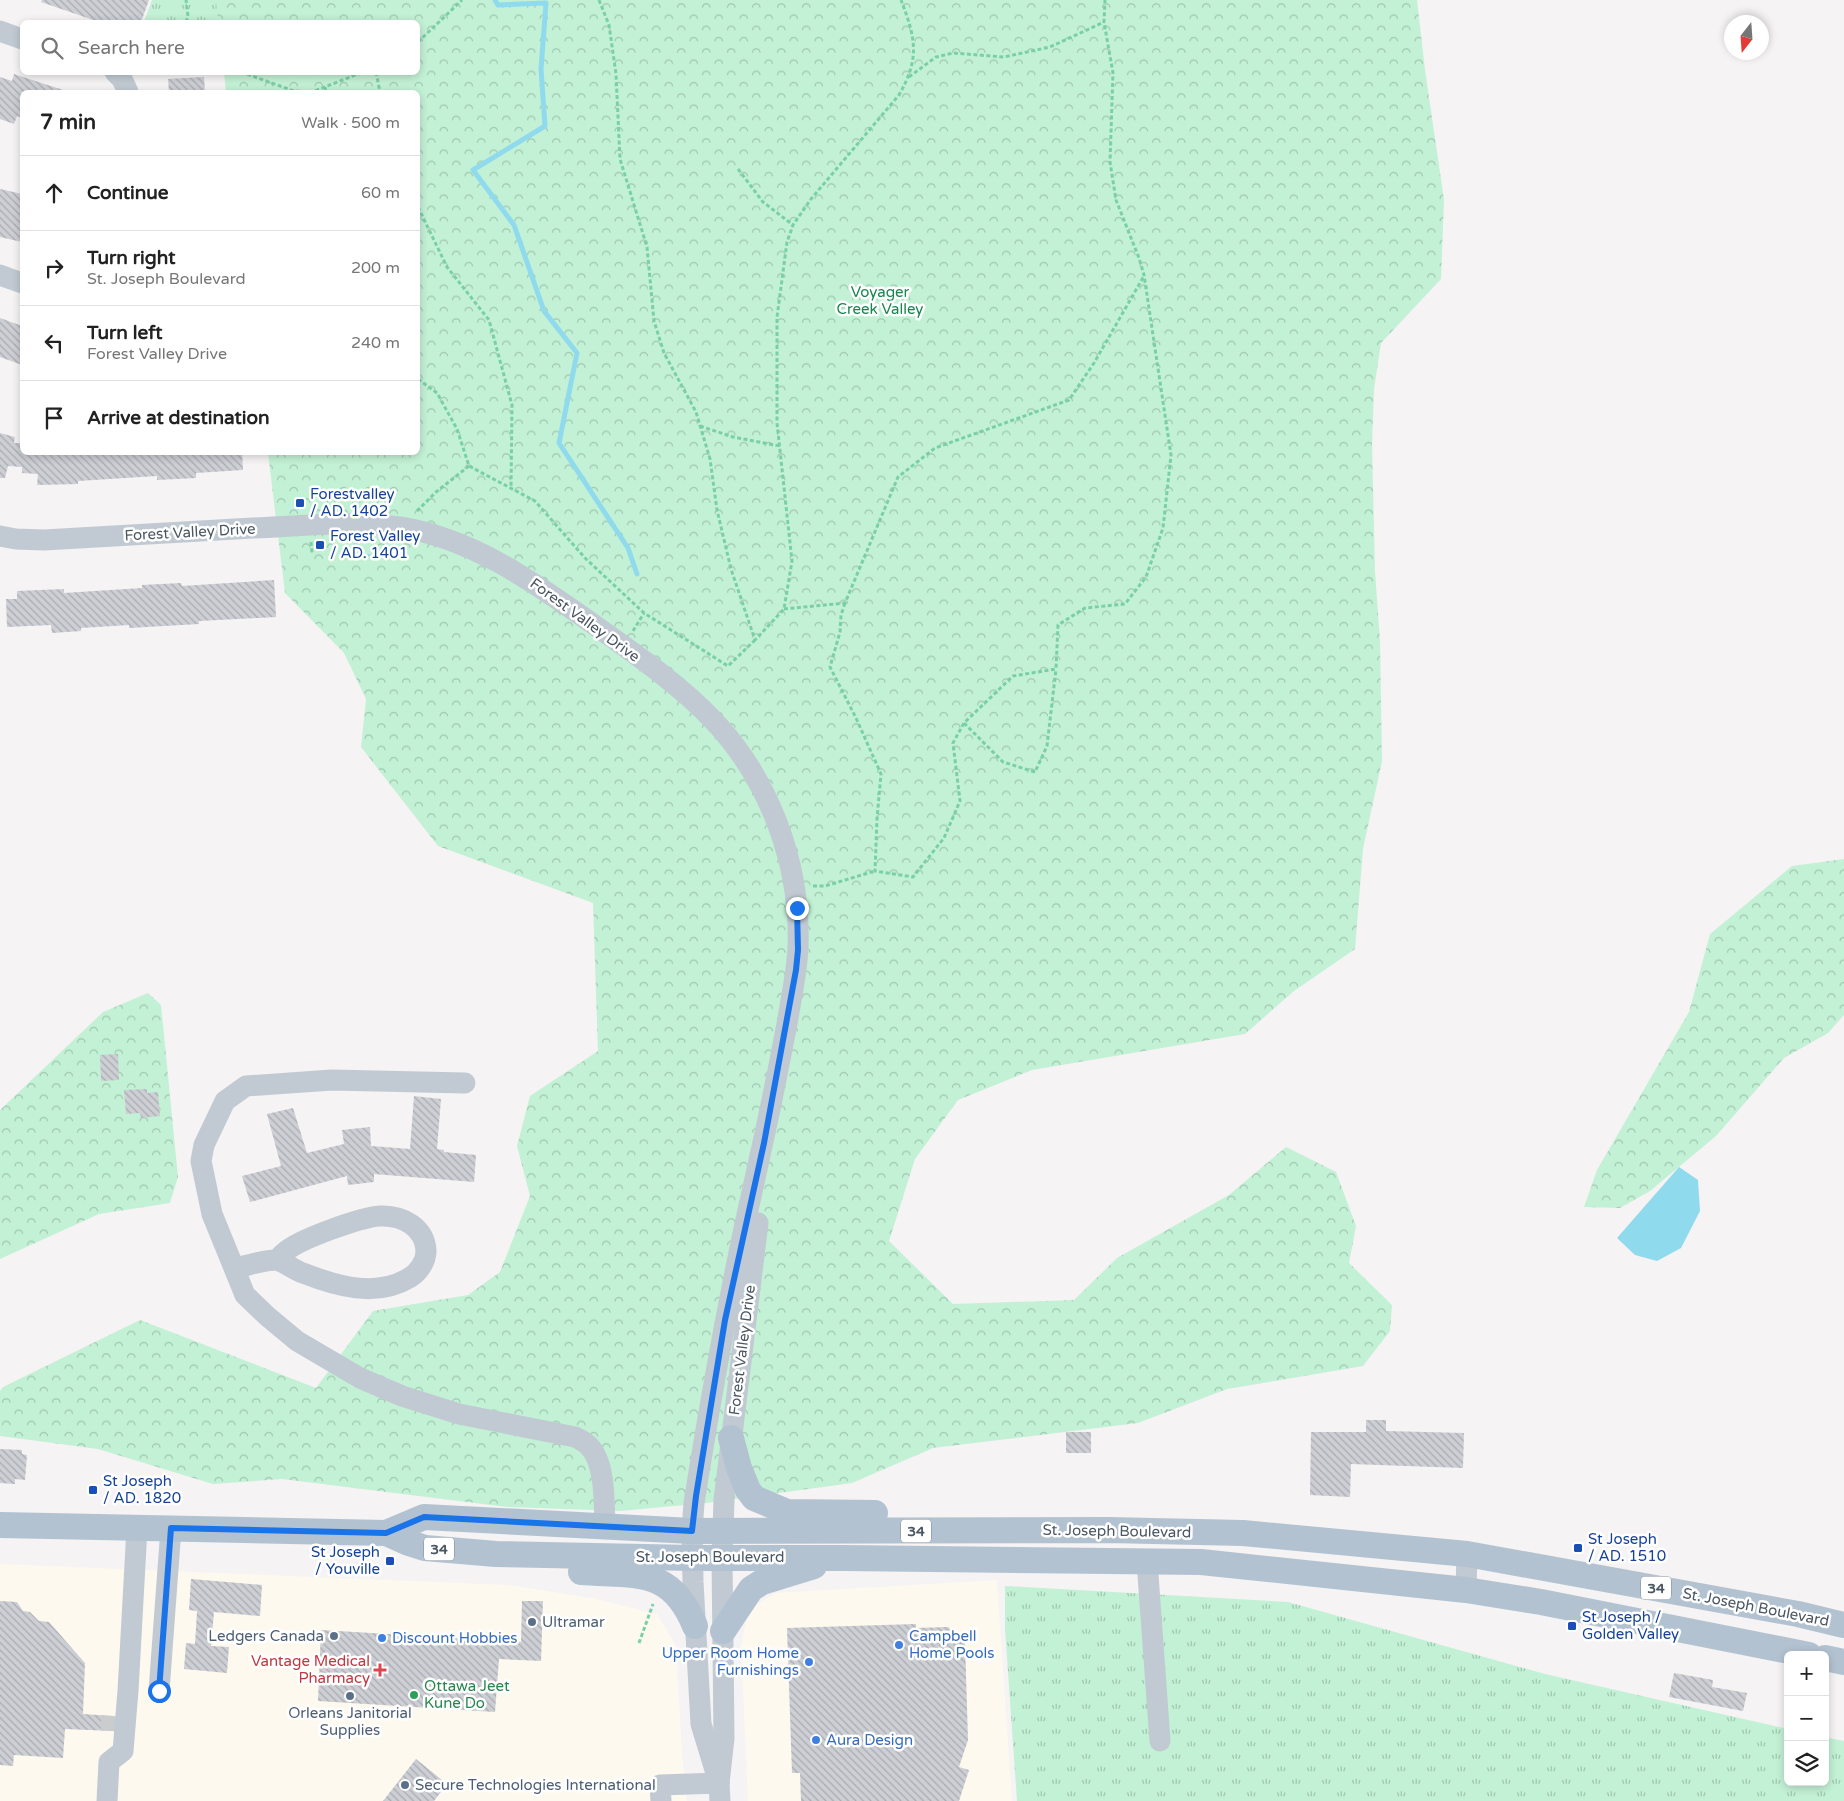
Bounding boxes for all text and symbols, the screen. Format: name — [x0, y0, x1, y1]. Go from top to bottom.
north arrow — [1724, 15, 1769, 60]
search box — [20, 20, 420, 75]
icon: search — [38, 34, 66, 62]
text: Search here — [78, 37, 185, 59]
text: 7 min — [40, 110, 96, 135]
text: Walk · 500 m — [301, 113, 400, 133]
icon: ahead — [40, 179, 68, 207]
text: Continue — [87, 182, 169, 204]
text: 60 m — [361, 183, 400, 203]
text: Turn right — [87, 247, 175, 269]
icon: right — [40, 254, 68, 282]
text: 200 m — [351, 258, 400, 278]
text: St. Joseph Boulevard — [87, 269, 246, 289]
park label: Voyager Creek Valley — [837, 283, 923, 318]
text: Turn left — [87, 322, 163, 344]
icon: left — [40, 329, 68, 357]
text: 240 m — [351, 333, 400, 353]
text: Forest Valley Drive — [87, 344, 227, 364]
icon: arrive — [40, 404, 68, 432]
text: Arrive at destination — [87, 407, 270, 429]
place label: Forestvalley / AD. 1402 — [310, 485, 395, 520]
marker: Forestvalley / AD. 1402 — [294, 497, 306, 509]
street label: Forest Valley Drive — [124, 520, 256, 544]
place label: Forest Valley / AD. 1401 — [330, 527, 420, 562]
marker: Forest Valley / AD. 1401 — [314, 539, 326, 551]
street label: Forest Valley Drive — [527, 574, 643, 666]
route end — [786, 897, 809, 920]
street label: Forest Valley Drive — [725, 1284, 759, 1416]
place label: St Joseph / AD. 1820 — [103, 1472, 181, 1507]
marker: St Joseph / AD. 1820 — [87, 1484, 99, 1496]
road number: 34 — [901, 1520, 931, 1542]
street label: St. Joseph Boulevard — [1042, 1521, 1192, 1541]
place label: St Joseph / AD. 1510 — [1588, 1530, 1666, 1565]
road number: 34 — [424, 1538, 454, 1560]
marker: St Joseph / AD. 1510 — [1572, 1542, 1584, 1554]
place label: St Joseph / Youville — [311, 1543, 380, 1578]
street label: St. Joseph Boulevard — [636, 1548, 784, 1566]
marker: St Joseph / Youville — [384, 1555, 396, 1567]
road number: 34 — [1641, 1576, 1671, 1600]
street label: St. Joseph Boulevard — [1681, 1584, 1831, 1630]
place label: St Joseph / Golden Valley — [1582, 1608, 1679, 1643]
place label: Ultramar — [542, 1613, 605, 1631]
marker: Ultramar — [526, 1616, 538, 1628]
marker: St Joseph / Golden Valley — [1566, 1620, 1578, 1632]
place label: Ledgers Canada — [208, 1627, 324, 1645]
place label: Campbell Home Pools — [909, 1627, 994, 1662]
place label: Discount Hobbies — [392, 1629, 517, 1647]
marker: Ledgers Canada — [328, 1630, 340, 1642]
marker: Discount Hobbies — [376, 1632, 388, 1644]
marker: Campbell Home Pools — [893, 1639, 905, 1651]
place label: Upper Room Home Furnishings — [662, 1644, 799, 1679]
map controls — [1784, 1651, 1829, 1786]
button: + — [1784, 1651, 1829, 1696]
place label: Vantage Medical Pharmacy — [251, 1652, 370, 1687]
marker: Upper Room Home Furnishings — [803, 1656, 815, 1668]
marker: Vantage Medical Pharmacy — [374, 1664, 386, 1676]
place label: Ottawa Jeet Kune Do — [424, 1677, 510, 1712]
route start — [148, 1680, 171, 1703]
marker: Ottawa Jeet Kune Do — [408, 1689, 420, 1701]
marker: Orleans Janitorial Supplies — [344, 1690, 356, 1702]
button: − — [1784, 1696, 1829, 1741]
place label: Orleans Janitorial Supplies — [288, 1704, 412, 1739]
place label: Aura Design — [826, 1731, 913, 1749]
marker: Aura Design — [810, 1734, 822, 1746]
button: layers — [1784, 1741, 1829, 1786]
place label: Secure Technologies International — [415, 1776, 656, 1794]
marker: Secure Technologies International — [399, 1779, 411, 1791]

